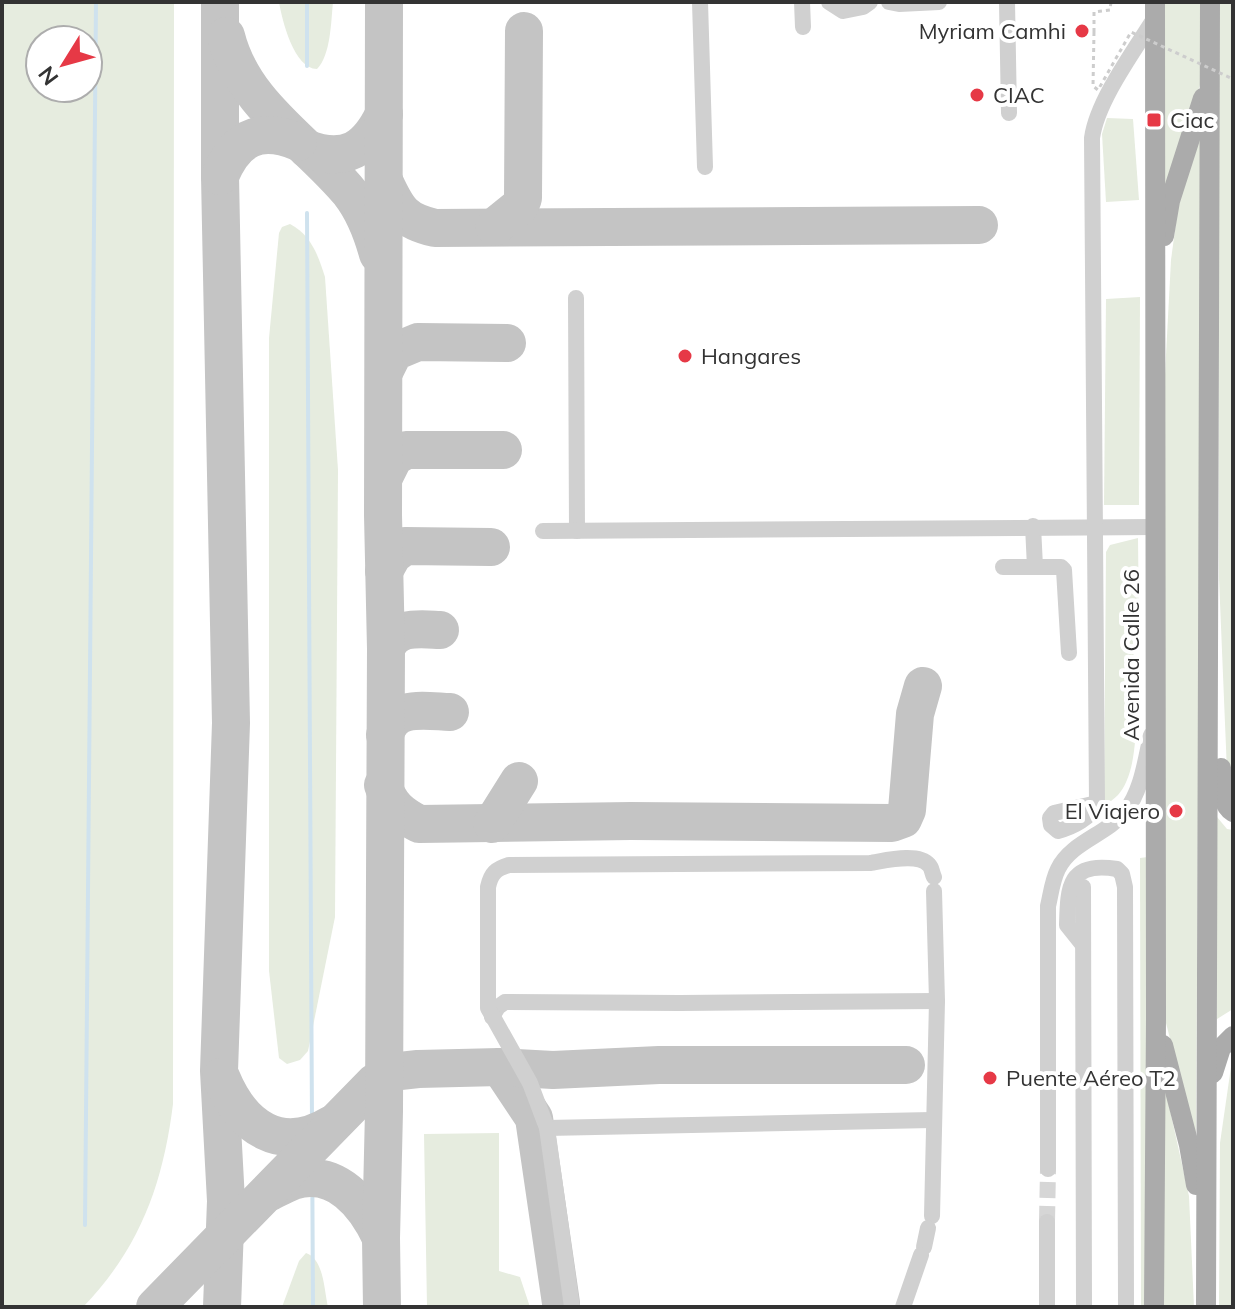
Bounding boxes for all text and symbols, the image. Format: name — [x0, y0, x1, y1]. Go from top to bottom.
place label: Myriam Camhi — [919, 17, 1066, 45]
marker: Myriam Camhi — [1073, 22, 1091, 40]
north arrow — [24, 24, 104, 104]
text: N — [32, 61, 64, 91]
place label: CIAC — [993, 81, 1045, 109]
marker: CIAC — [968, 86, 986, 104]
place label: Ciac — [1170, 106, 1214, 134]
marker: Ciac — [1145, 111, 1163, 129]
place label: Hangares — [701, 342, 801, 370]
marker: Hangares — [676, 347, 694, 365]
street label: Avenida Calle 26 — [1117, 569, 1145, 741]
place label: El Viajero — [1065, 797, 1160, 825]
marker: El Viajero — [1167, 802, 1185, 820]
place label: Puente Aéreo T2 — [1006, 1064, 1176, 1092]
marker: Puente Aéreo T2 — [981, 1069, 999, 1087]

